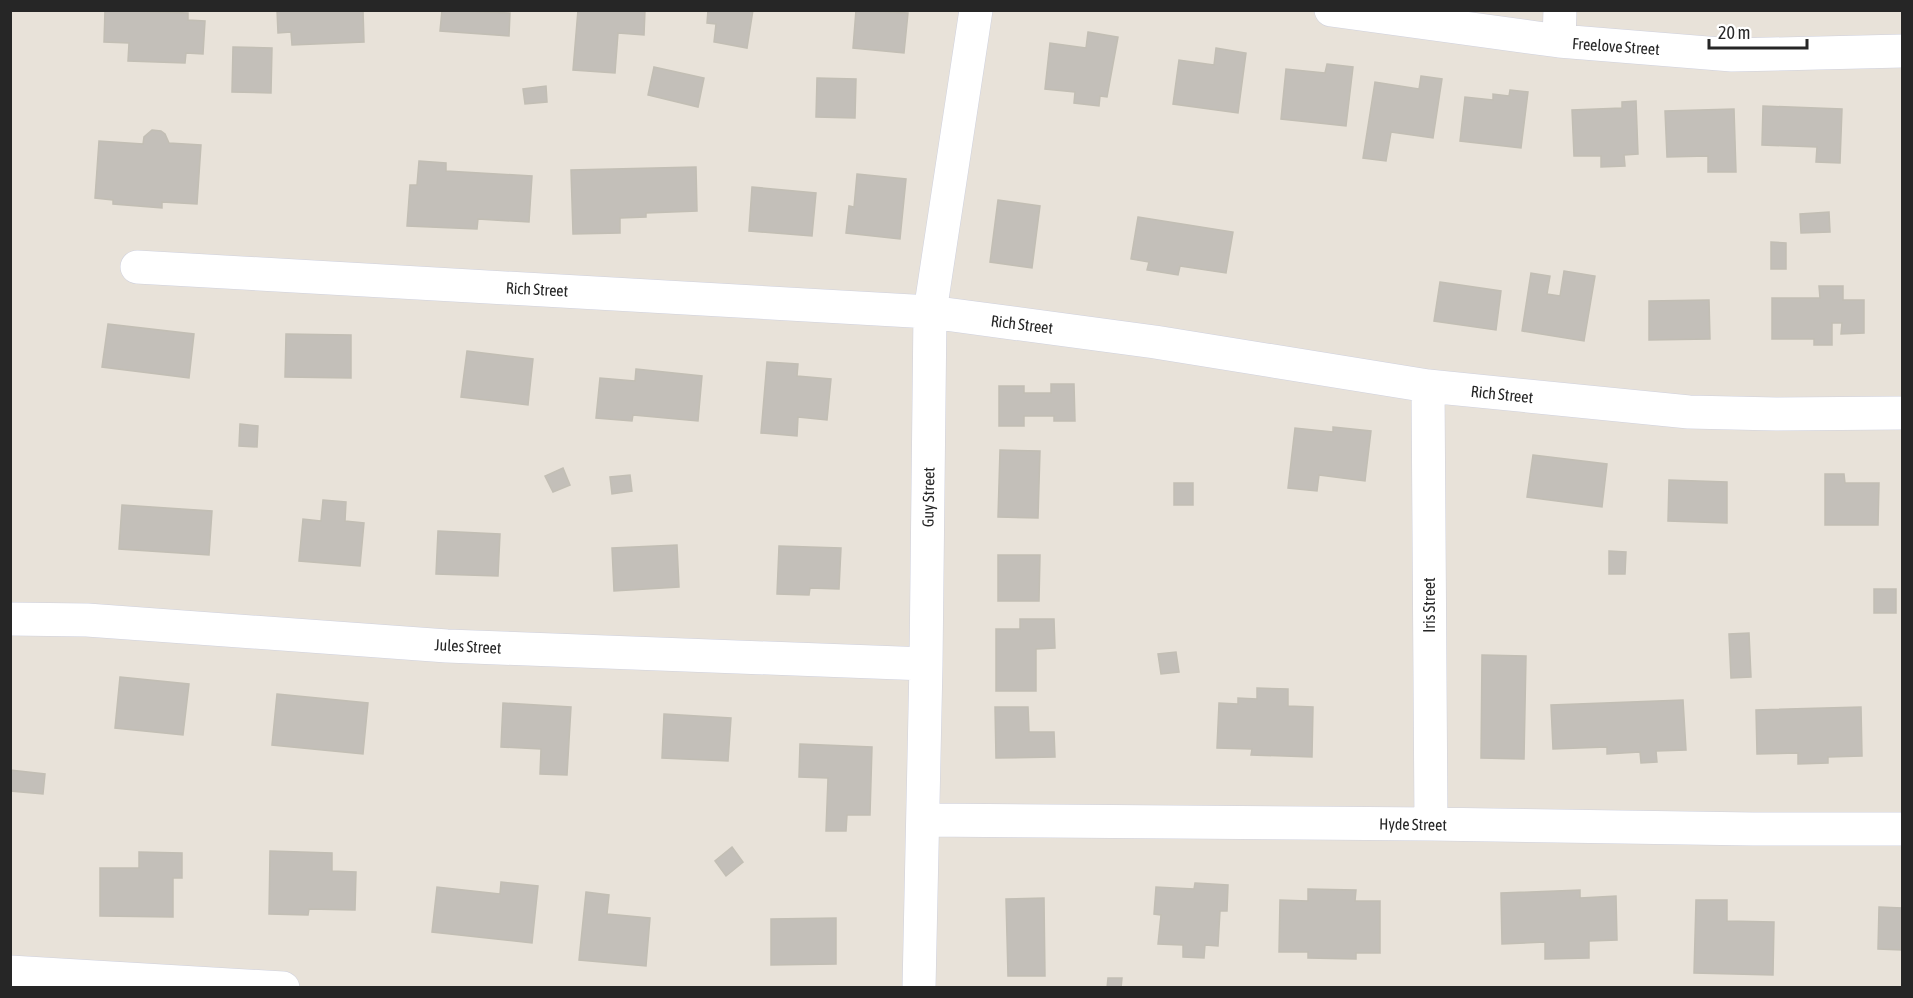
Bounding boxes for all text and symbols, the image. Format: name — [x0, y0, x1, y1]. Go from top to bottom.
scale bar — [1709, 12, 1806, 50]
text: 20 m — [1718, 22, 1750, 43]
street label: Freelove Street — [1572, 34, 1661, 58]
street label: Rich Street — [505, 278, 569, 300]
street label: Rich Street — [990, 311, 1055, 337]
street label: Rich Street — [1470, 382, 1534, 406]
street label: Guy Street — [918, 466, 939, 527]
street label: Iris Street — [1420, 577, 1438, 633]
street label: Jules Street — [434, 635, 502, 657]
street label: Hyde Street — [1379, 814, 1447, 835]

